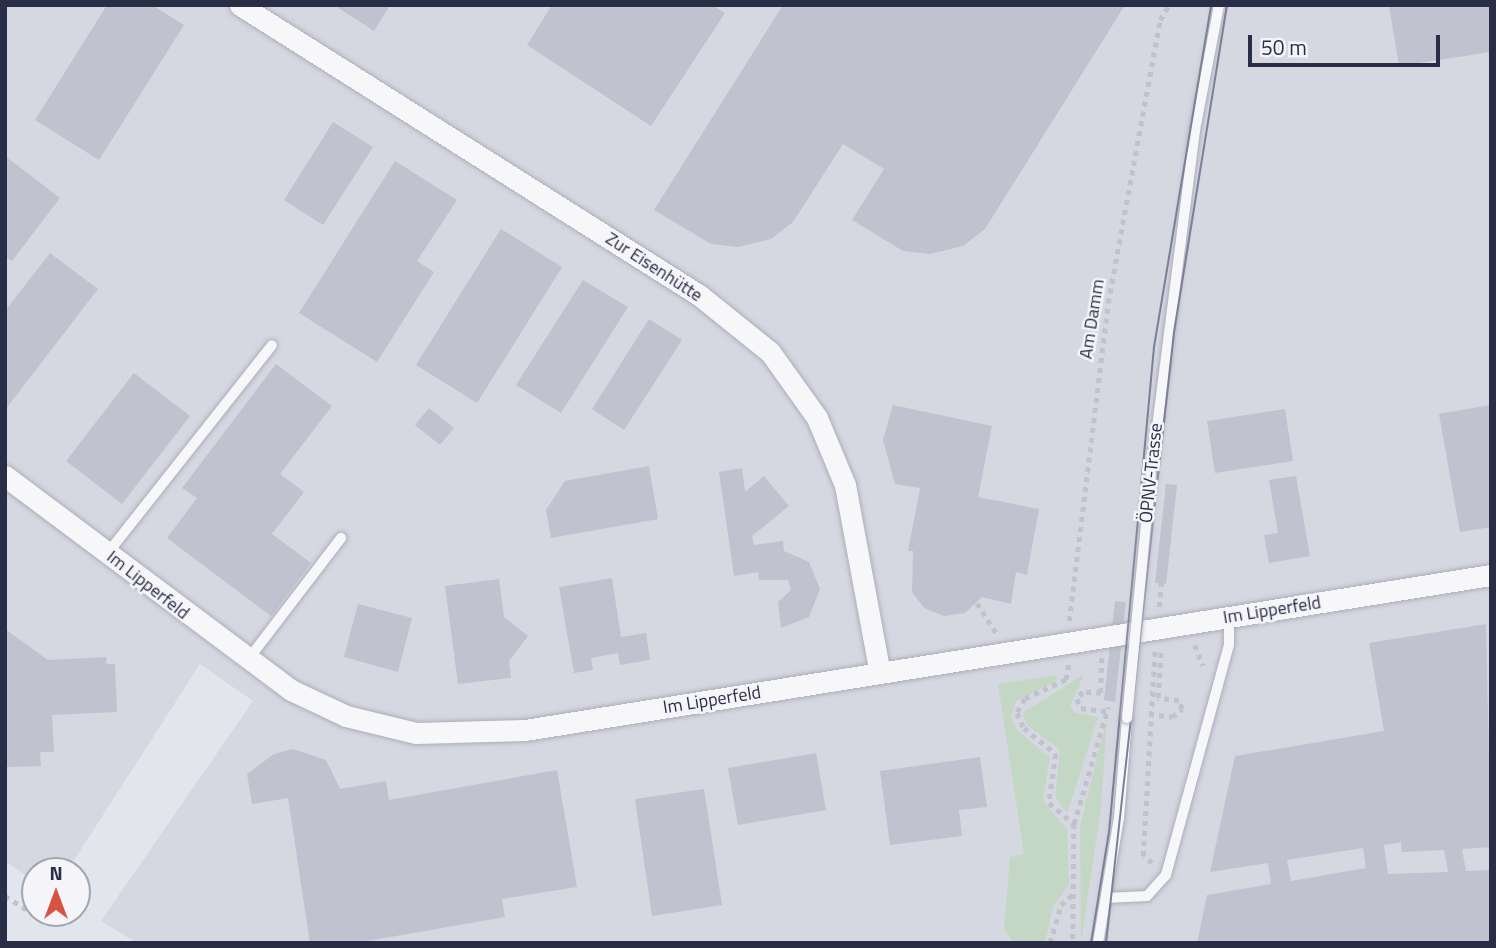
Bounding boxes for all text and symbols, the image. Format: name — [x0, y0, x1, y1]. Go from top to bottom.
scale bar — [1251, 21, 1444, 65]
text: 50 m — [1261, 31, 1307, 63]
street label: Zur Eisenhütte — [602, 228, 706, 306]
street label: Am Damm — [1075, 278, 1109, 360]
street label: ÖPNV-Trasse — [1135, 422, 1167, 524]
street label: Im Lipperfeld — [102, 546, 194, 624]
street label: Im Lipperfeld — [1221, 592, 1323, 628]
street label: Im Lipperfeld — [661, 682, 763, 718]
north arrow — [21, 857, 91, 927]
text: N — [49, 858, 63, 887]

